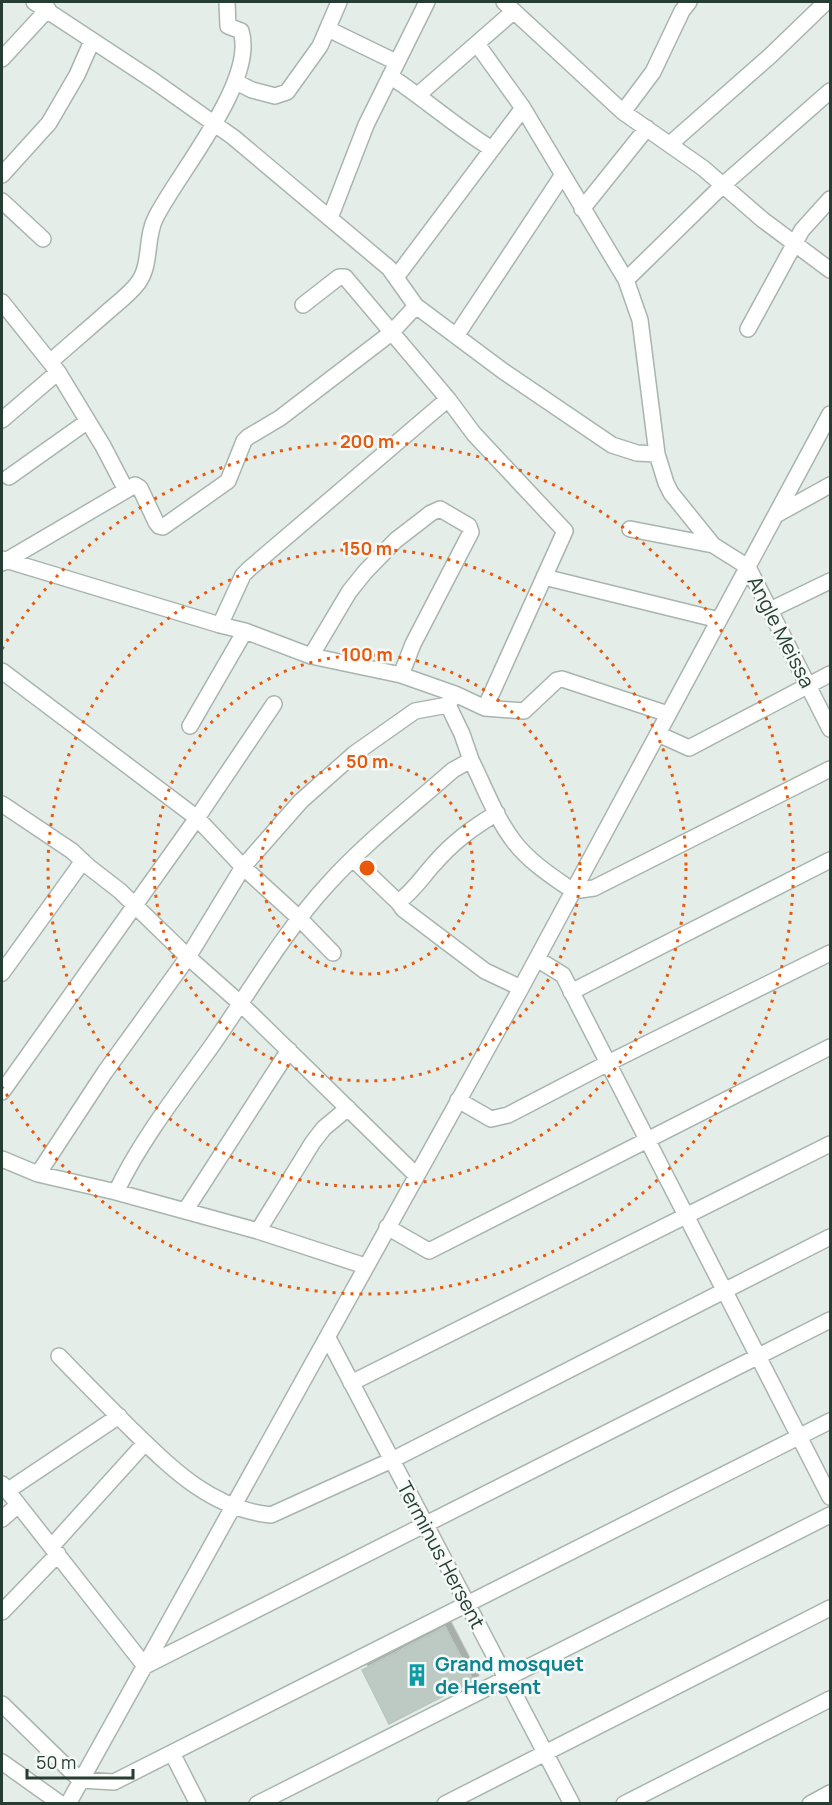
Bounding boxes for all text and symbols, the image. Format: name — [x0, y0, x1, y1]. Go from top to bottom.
text: 200 m — [340, 429, 394, 453]
text: 150 m — [342, 536, 392, 560]
street label: Angle Meissa — [742, 571, 821, 692]
text: 100 m — [341, 642, 393, 666]
text: 50 m — [346, 749, 388, 773]
centre of rings — [357, 858, 377, 878]
street label: Terminus Hersent — [391, 1476, 492, 1633]
place label: Grand mosquet de Hersent — [435, 1650, 584, 1700]
building icon: Grand mosquet de Hersent — [404, 1662, 430, 1688]
scale bar — [27, 1742, 134, 1780]
text: 50 m — [36, 1750, 76, 1774]

